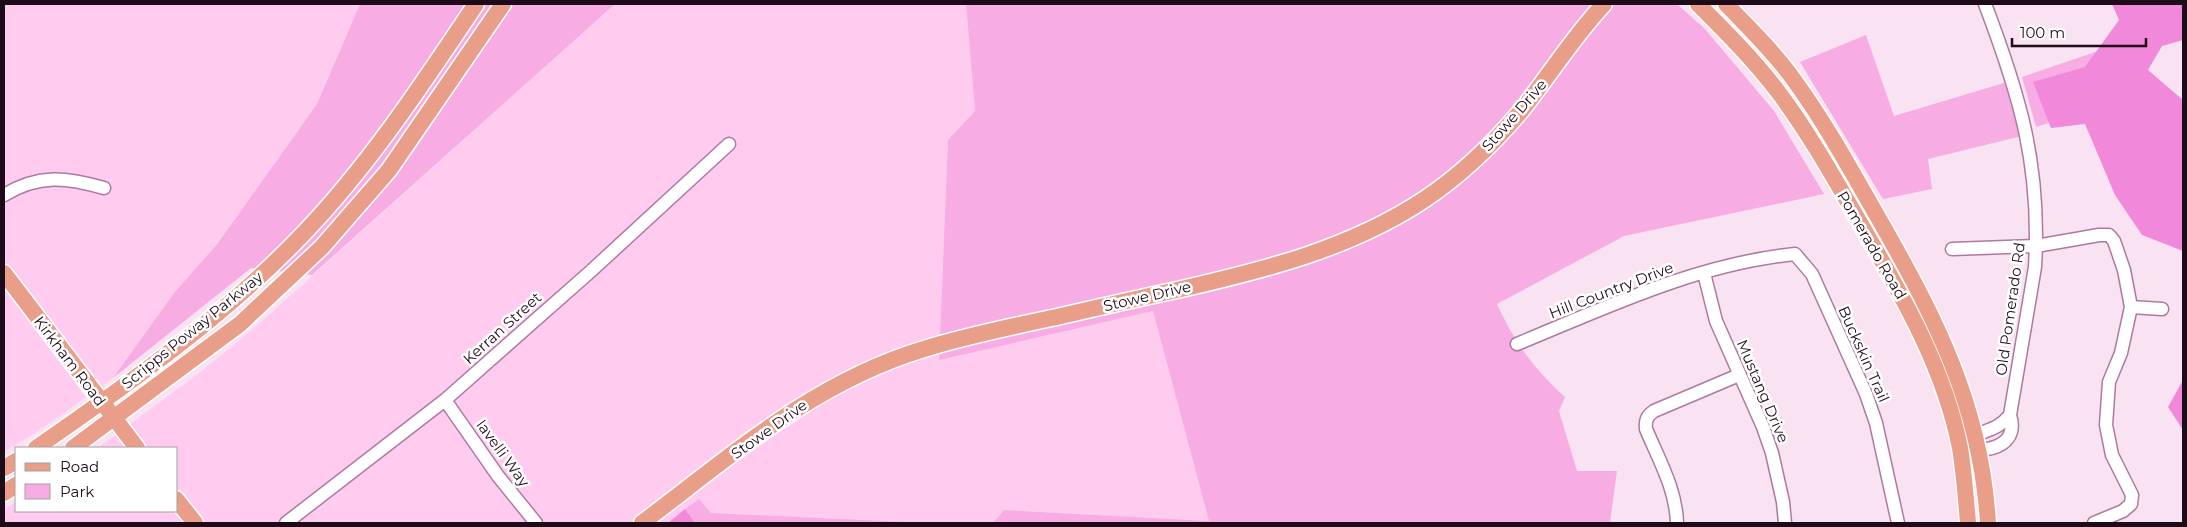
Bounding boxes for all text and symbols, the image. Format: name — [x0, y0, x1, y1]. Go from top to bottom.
scale bar — [2012, 15, 2146, 47]
text: 100 m — [2020, 23, 2065, 42]
street label: Stowe Drive — [1477, 75, 1551, 155]
street label: Pomerado Road — [1833, 187, 1911, 303]
street label: Old Pomerado Rd — [1991, 241, 2029, 377]
street label: Hill Country Drive — [1546, 258, 1676, 322]
street label: Scripps Poway Parkway — [118, 267, 267, 393]
street label: Stowe Drive — [1101, 277, 1193, 315]
street label: Kerran Street — [459, 288, 545, 368]
street label: Buckskin Trail — [1834, 303, 1894, 405]
street label: Kirkham Road — [30, 312, 110, 410]
street label: Mustang Drive — [1733, 337, 1793, 445]
street label: Stowe Drive — [727, 395, 811, 463]
street label: Iavelli Way — [472, 416, 534, 491]
legend — [15, 447, 178, 512]
text: Road — [60, 457, 99, 476]
text: Park — [60, 482, 94, 501]

